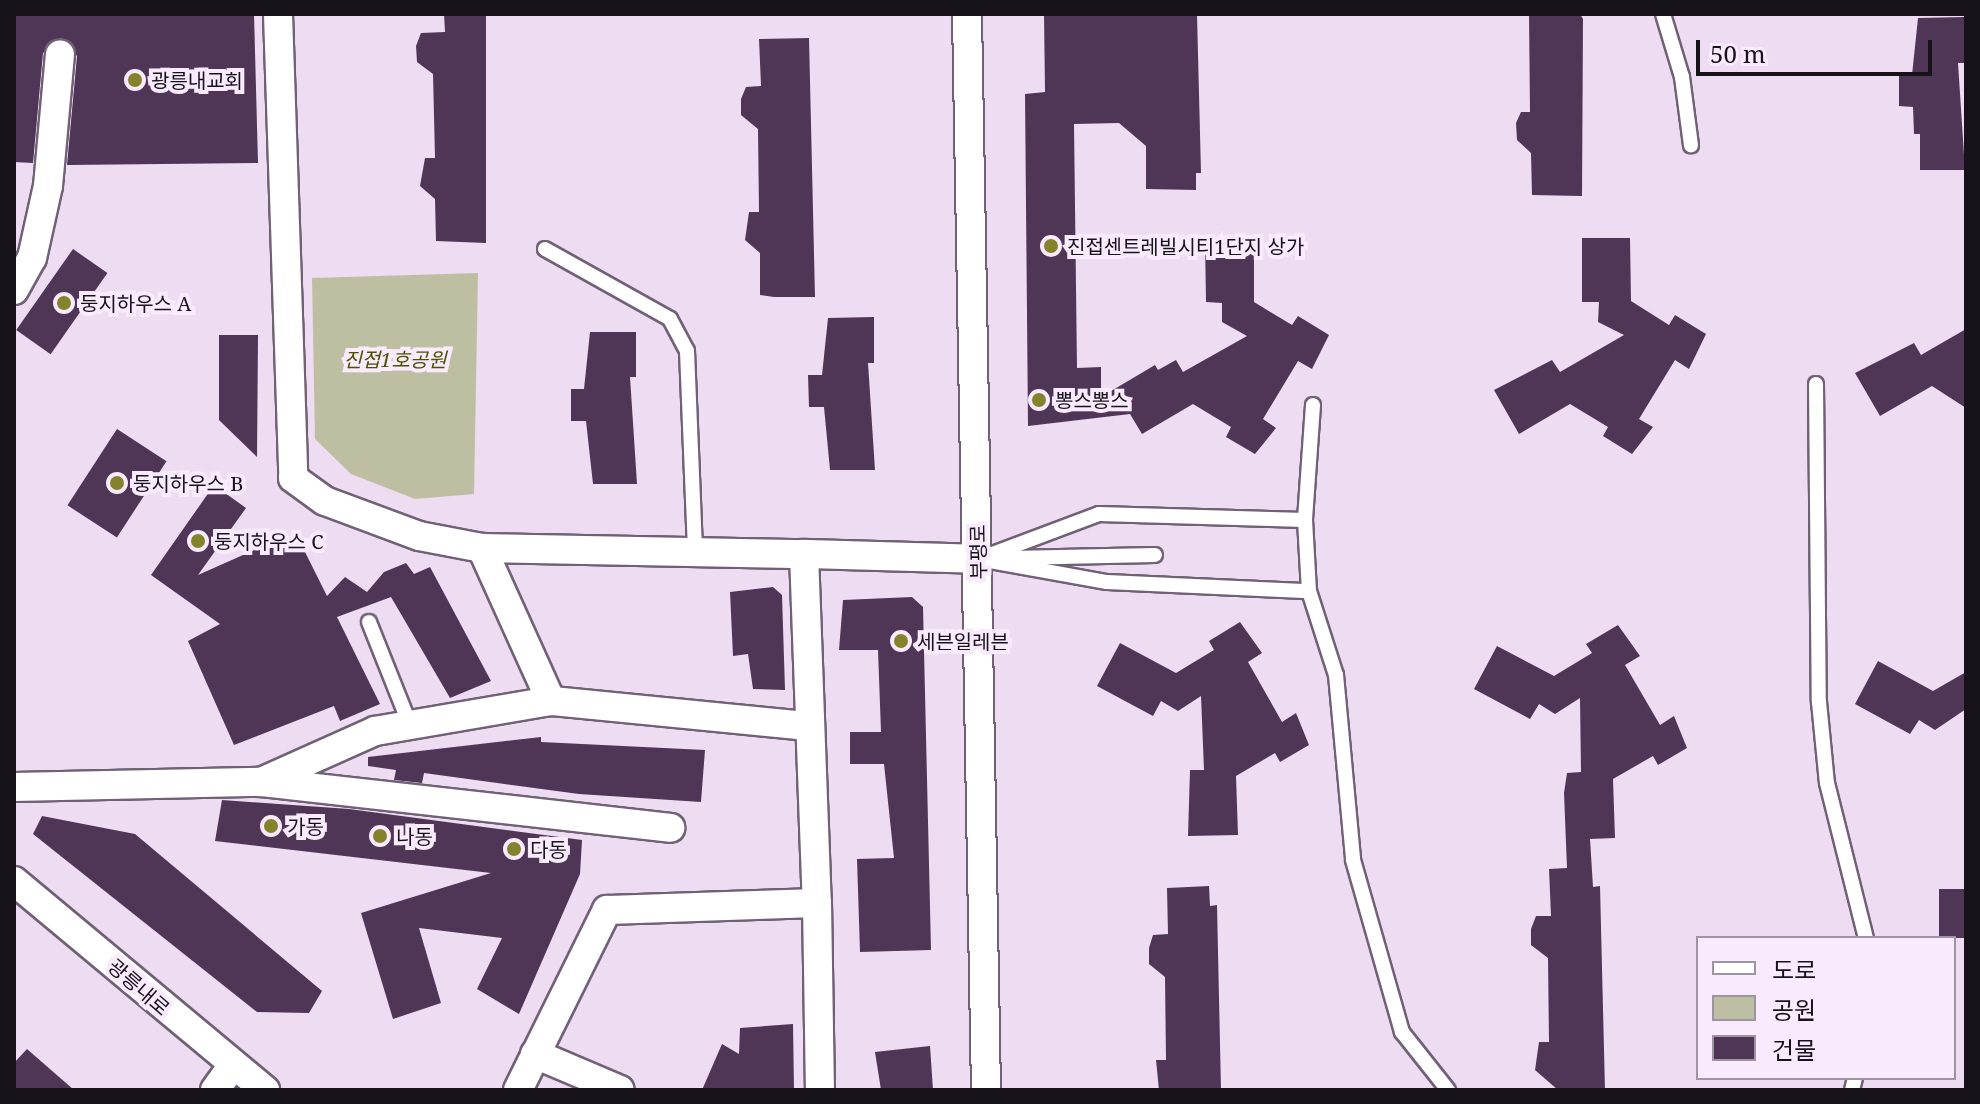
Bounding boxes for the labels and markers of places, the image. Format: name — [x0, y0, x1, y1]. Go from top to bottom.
place label: 광릉내교회 — [151, 68, 243, 92]
marker: 광릉내교회 — [126, 71, 144, 89]
place label: 진접센트레빌시티1단지 상가 — [1067, 234, 1304, 258]
marker: 진접센트레빌시티1단지 상가 — [1042, 237, 1060, 255]
place label: 둥지하우스 A — [80, 291, 191, 315]
marker: 둥지하우스 A — [55, 294, 73, 312]
place label: 뽕스뽕스 — [1055, 388, 1129, 412]
marker: 뽕스뽕스 — [1030, 391, 1048, 409]
place label: 둥지하우스 B — [133, 471, 243, 495]
marker: 둥지하우스 B — [108, 474, 126, 492]
place label: 둥지하우스 C — [214, 529, 323, 553]
marker: 둥지하우스 C — [189, 532, 207, 550]
place label: 세븐일레븐 — [917, 629, 1009, 653]
marker: 세븐일레븐 — [892, 632, 910, 650]
place label: 가동 — [287, 814, 324, 838]
marker: 가동 — [262, 817, 280, 835]
place label: 나동 — [396, 824, 433, 848]
marker: 나동 — [371, 827, 389, 845]
place label: 다동 — [530, 837, 567, 861]
marker: 다동 — [505, 840, 523, 858]

